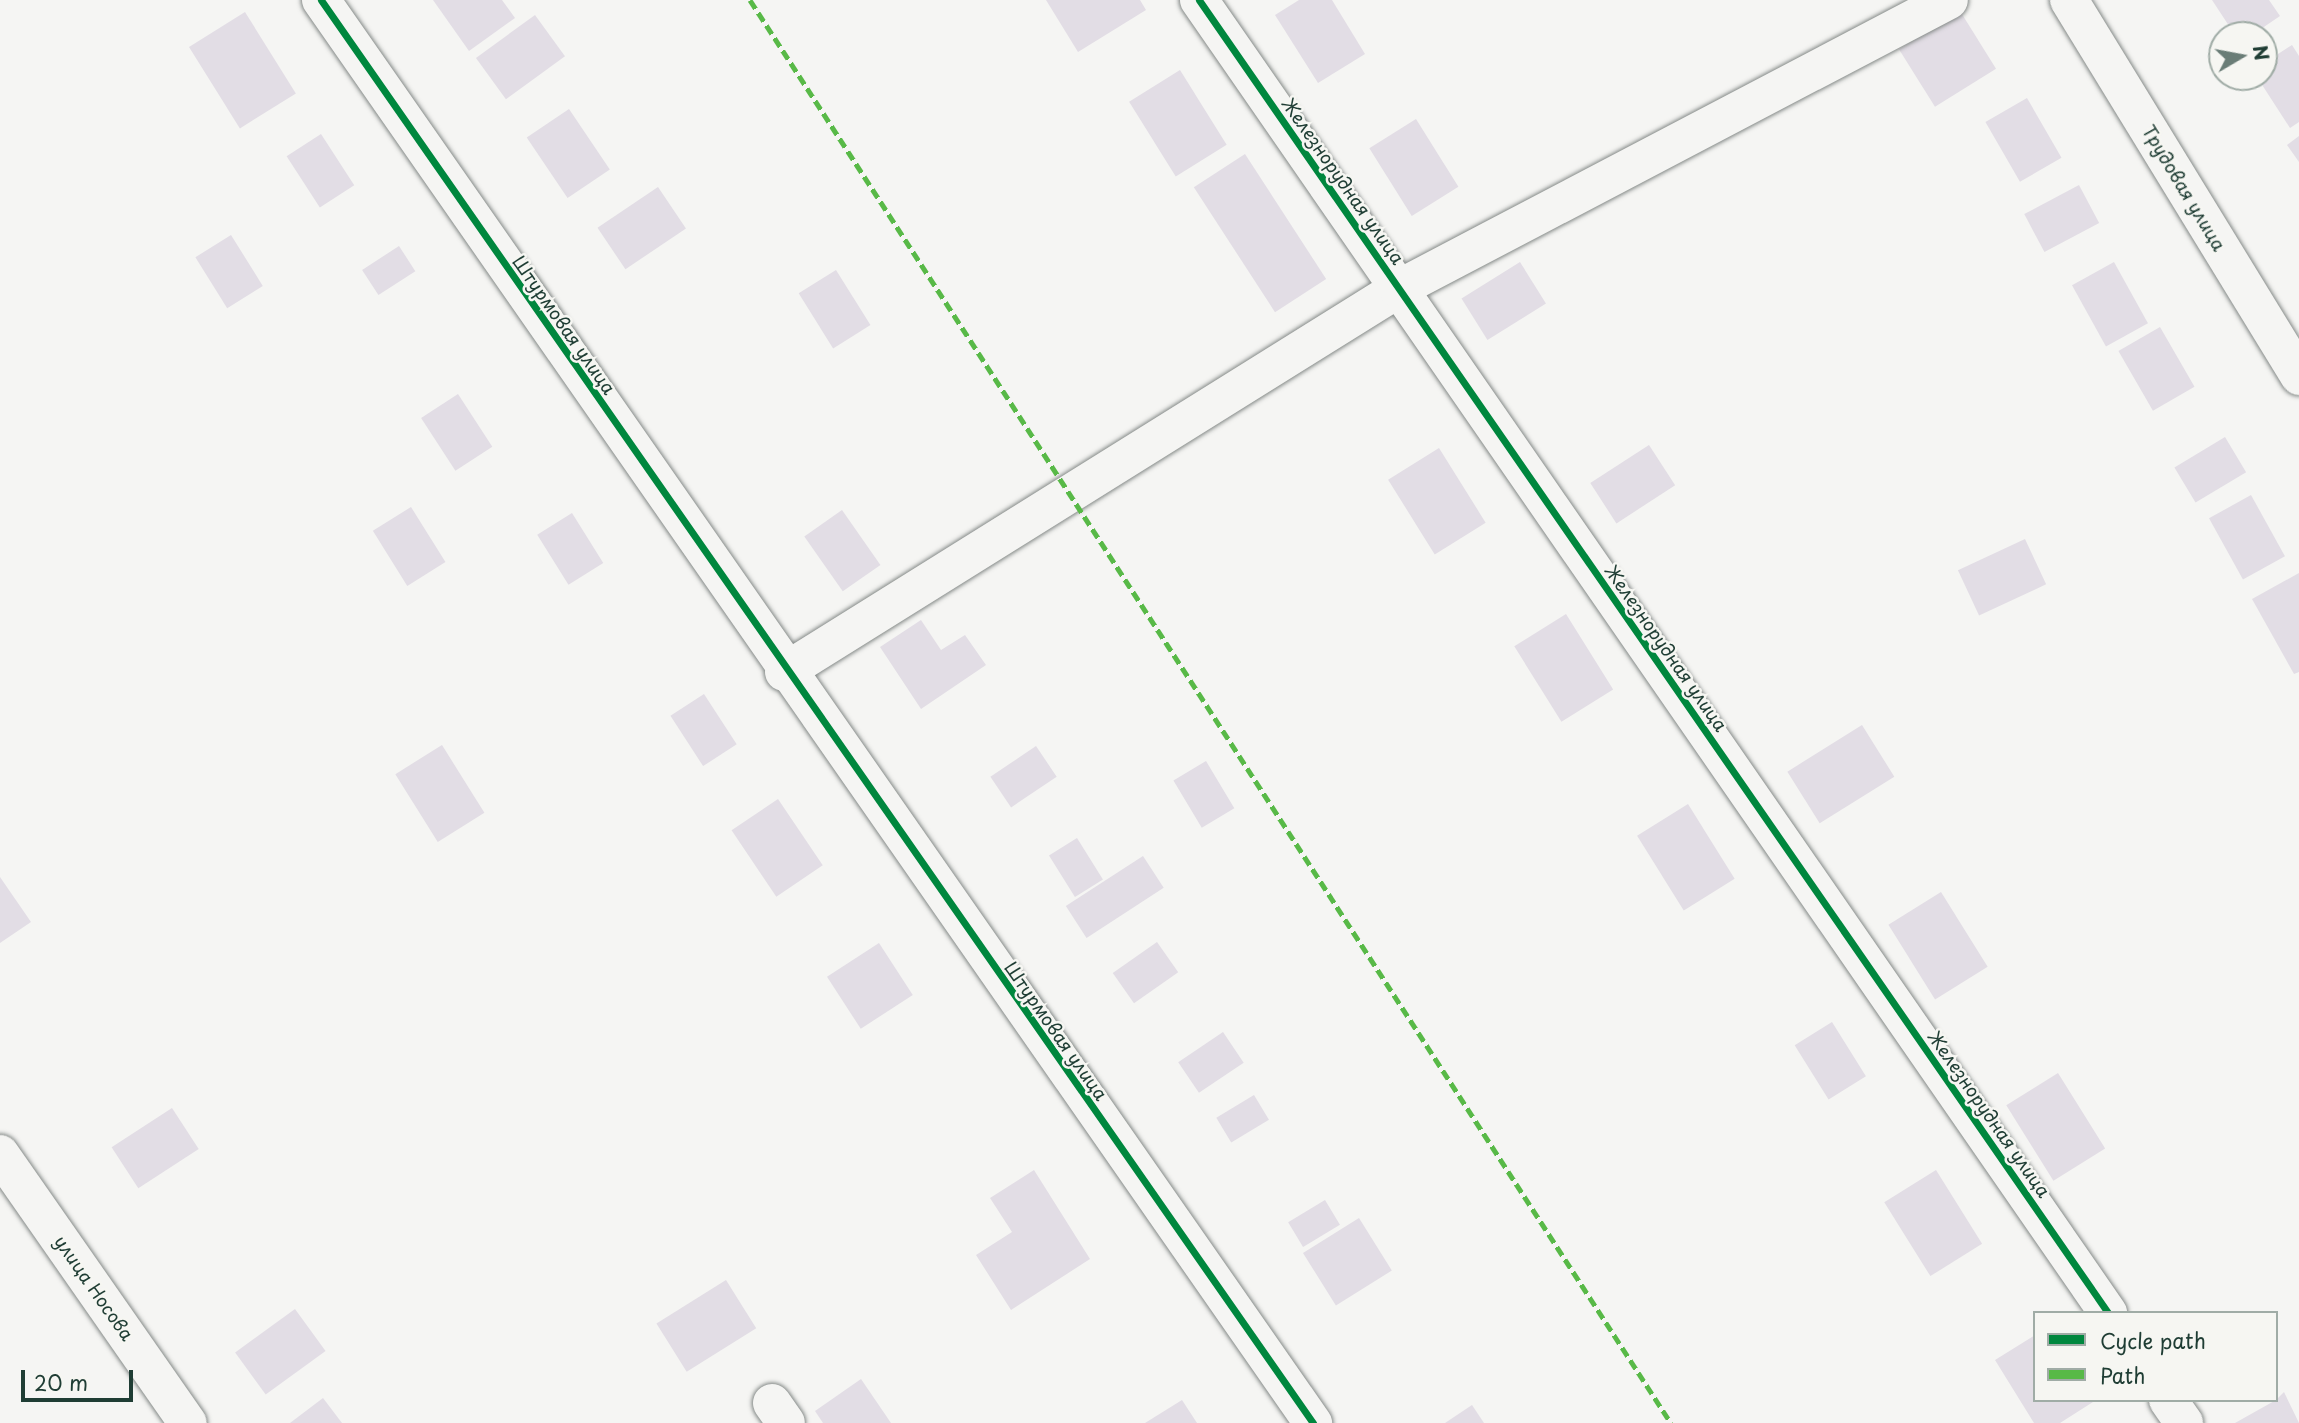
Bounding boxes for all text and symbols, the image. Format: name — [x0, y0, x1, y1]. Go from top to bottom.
north arrow — [2208, 21, 2278, 91]
text: N — [2247, 43, 2277, 63]
street label: Железнорудная улица — [1277, 93, 1409, 269]
street label: Трудовая улица — [2138, 121, 2230, 255]
street label: Штурмовая улица — [508, 251, 620, 399]
street label: Железнорудная улица — [1600, 560, 1732, 736]
street label: Штурмовая улица — [1000, 957, 1112, 1105]
street label: Железнорудная улица — [1923, 1026, 2055, 1202]
street label: улица Носова — [49, 1231, 139, 1345]
legend — [2033, 1311, 2278, 1402]
text: Cycle path — [2100, 1324, 2206, 1356]
scale bar — [24, 1356, 136, 1400]
text: Path — [2100, 1359, 2145, 1391]
text: 20 m — [34, 1366, 88, 1398]

